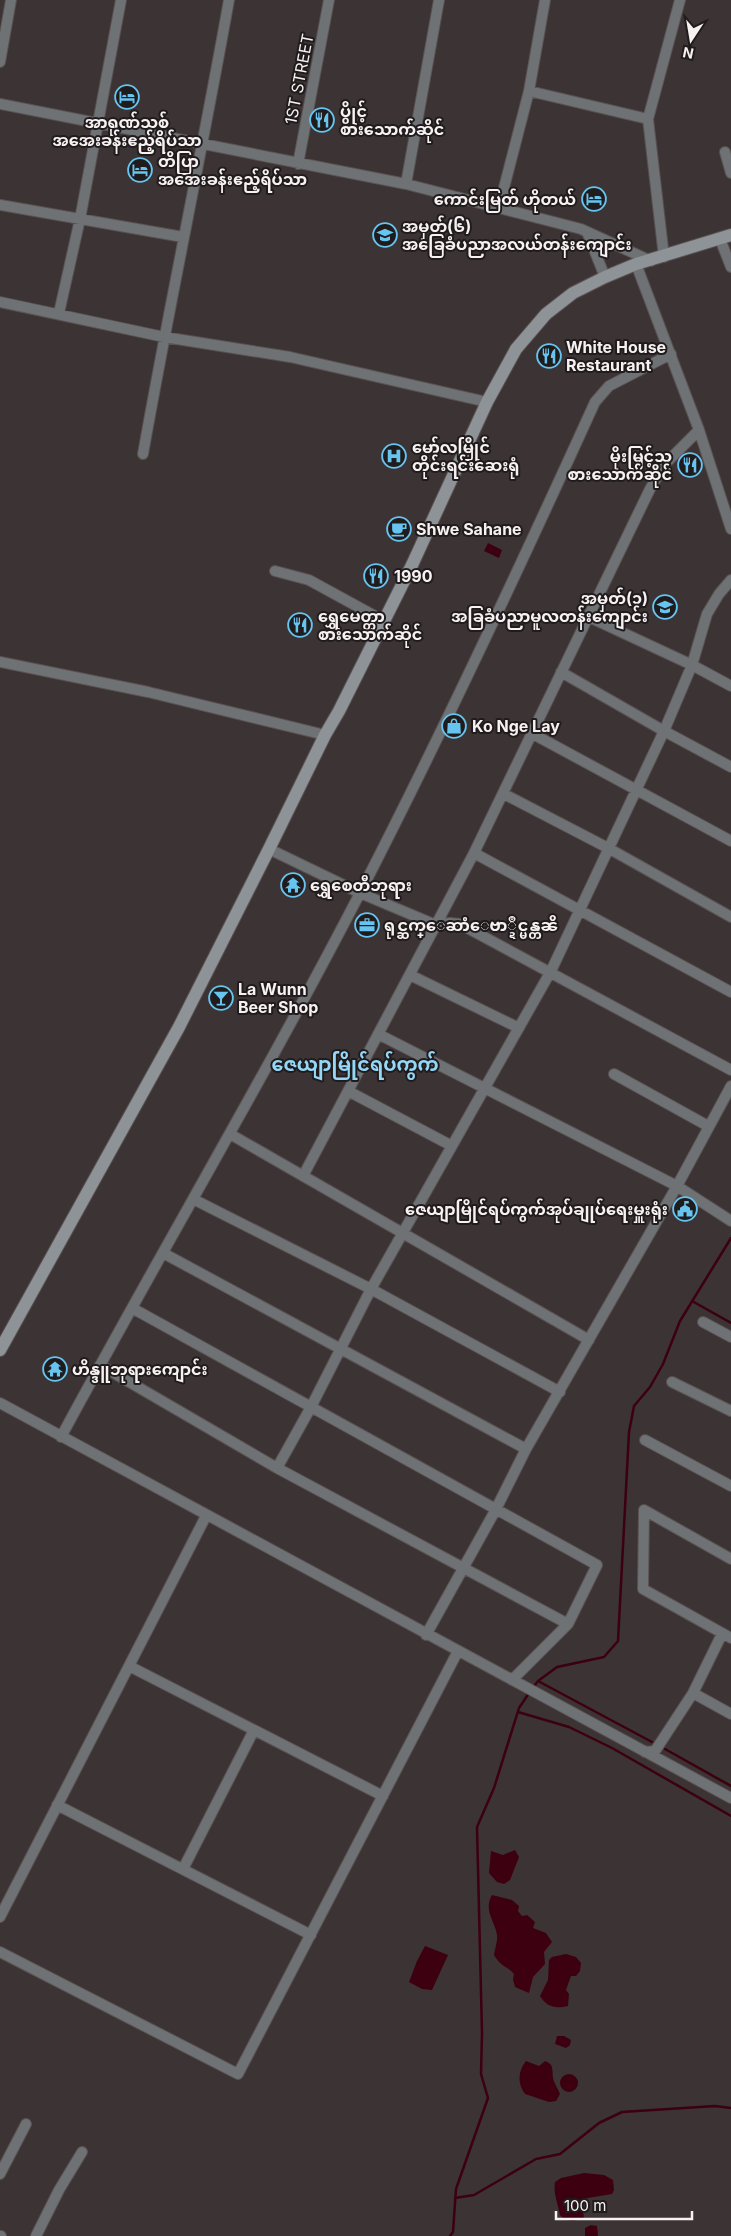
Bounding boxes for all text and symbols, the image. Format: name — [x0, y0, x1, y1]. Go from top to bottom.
north arrow — [666, 15, 716, 65]
street label: 1ST STREET — [280, 32, 318, 126]
text: N — [681, 44, 695, 63]
hotel icon: အာရုဏ်သစ် အအေးခန်းဧည့်ရိပ်သာ — [114, 84, 140, 110]
place label: ပွိုင့် စားသောက်ဆိုင် — [340, 100, 444, 143]
restaurant icon: ပွိုင့် စားသောက်ဆိုင် — [309, 107, 335, 133]
place label: အာရုဏ်သစ် အအေးခန်းဧည့်ရိပ်သာ — [52, 111, 202, 154]
place label: တိပြာ အအေးခန်းဧည့်ရိပ်သာ — [158, 151, 307, 193]
hotel icon: တိပြာ အအေးခန်းဧည့်ရိပ်သာ — [127, 157, 153, 183]
hotel icon: ကောင်းမြတ် ဟိုတယ် — [581, 186, 607, 212]
place label: ကောင်းမြတ် ဟိုတယ် — [434, 188, 576, 213]
place label: အမှတ်(၆) အခြေခံပညာအလယ်တန်းကျောင်း — [402, 215, 632, 258]
school or university icon: အမှတ်(၆) အခြေခံပညာအလယ်တန်းကျောင်း — [372, 222, 398, 248]
place label: White House Restaurant — [566, 337, 666, 375]
restaurant icon: White House Restaurant — [536, 343, 562, 369]
place label: မော်လမြိုင် တိုင်းရင်းဆေးရုံ — [412, 436, 520, 479]
hospital icon: မော်လမြိုင် တိုင်းရင်းဆေးရုံ — [381, 443, 407, 469]
place label: မိုးမြင့်သူ စားသောက်ဆိုင် — [568, 445, 672, 488]
restaurant icon: မိုးမြင့်သူ စားသောက်ဆိုင် — [677, 452, 703, 478]
cafe icon: Shwe Sahane — [386, 516, 412, 542]
place label: Shwe Sahane — [416, 519, 522, 539]
restaurant icon: 1990 — [363, 563, 389, 589]
place label: 1990 — [394, 566, 433, 586]
place label: အမှတ်(၁) အခြခံပညာမူလတန်းကျောင်း — [451, 587, 648, 630]
school or university icon: အမှတ်(၁) အခြခံပညာမူလတန်းကျောင်း — [652, 594, 678, 620]
place label: ရွှေမေတ္တာ စားသောက်ဆိုင် — [318, 606, 422, 648]
restaurant icon: ရွှေမေတ္တာ စားသောက်ဆိုင် — [287, 612, 313, 638]
shop icon: Ko Nge Lay — [441, 713, 467, 739]
place label: Ko Nge Lay — [472, 716, 560, 736]
temple icon: ရွှေစေတီဘုရား — [280, 872, 306, 898]
place label: ရွှေစေတီဘုရား — [310, 874, 412, 899]
office icon: ရုင္ဆက္ေဆာံေဗာ္ဍဳင္မန္တၼိ — [354, 912, 380, 938]
place label: ရုင္ဆက္ေဆာံေဗာ္ဍဳင္မန္တၼိ — [384, 915, 558, 939]
place label: La Wunn Beer Shop — [238, 979, 318, 1017]
bar icon: La Wunn Beer Shop — [208, 985, 234, 1011]
district label: ဇေယျာမြိုင်ရပ်ကွက် — [271, 1051, 439, 1081]
public building icon: ဇေယျာမြိုင်ရပ်ကွက်အုပ်ချုပ်ရေးမှူးရုံး — [672, 1196, 698, 1222]
place label: ဇေယျာမြိုင်ရပ်ကွက်အုပ်ချုပ်ရေးမှူးရုံး — [405, 1198, 668, 1223]
temple icon: ဟိန္ဒူဘုရားကျောင်း — [42, 1356, 68, 1382]
place label: ဟိန္ဒူဘုရားကျောင်း — [72, 1358, 208, 1383]
scale bar — [556, 2188, 692, 2220]
text: 100 m — [564, 2196, 606, 2215]

